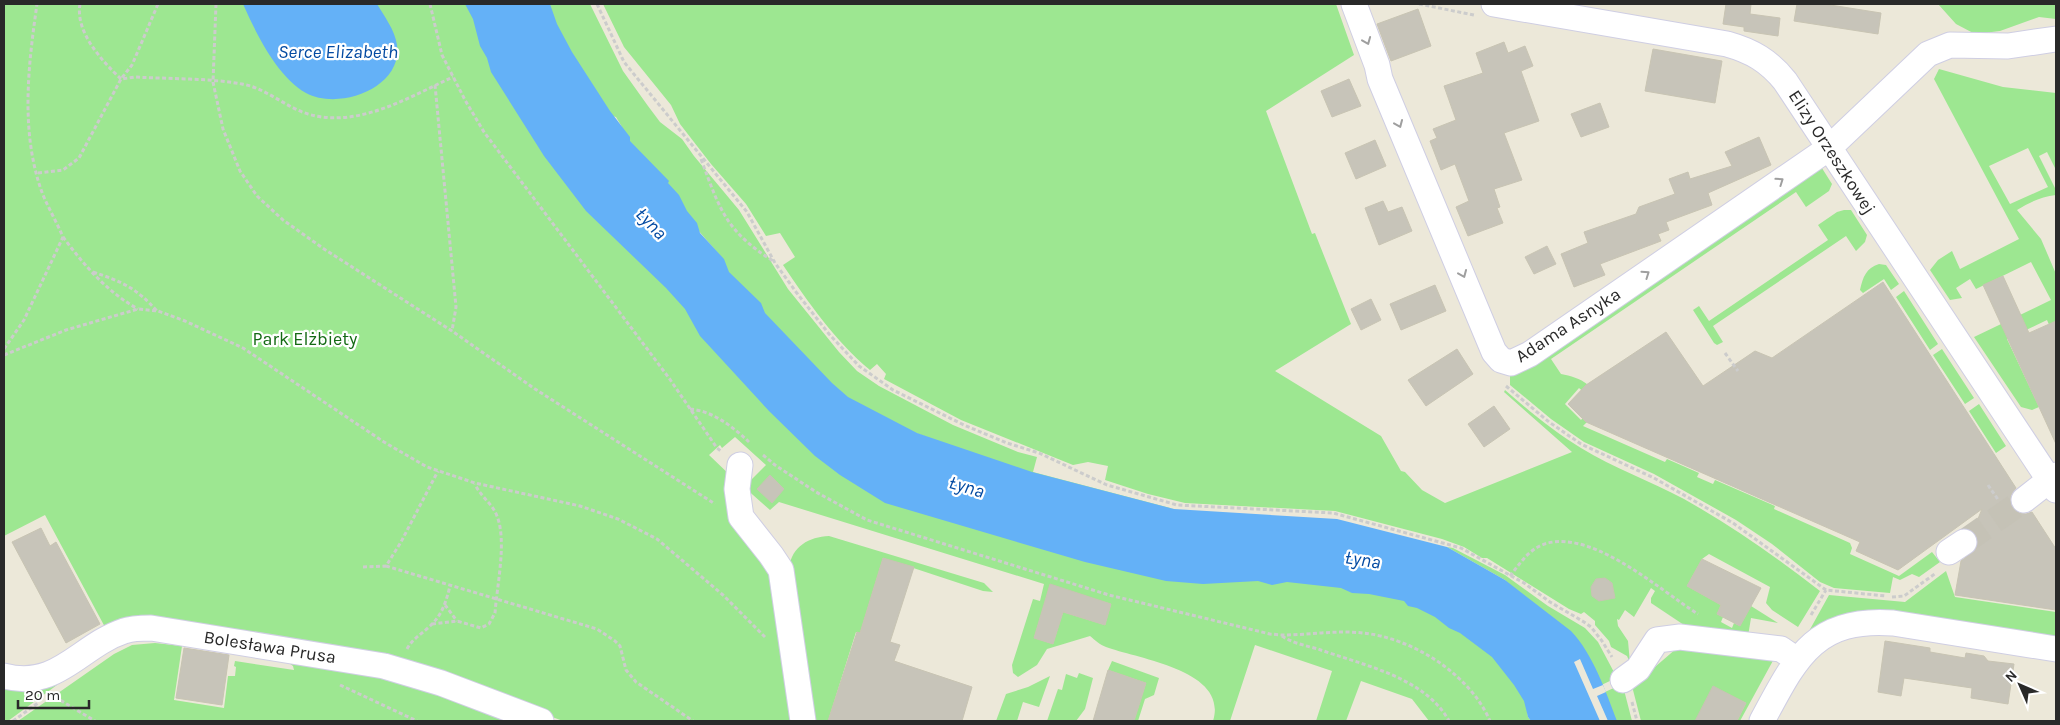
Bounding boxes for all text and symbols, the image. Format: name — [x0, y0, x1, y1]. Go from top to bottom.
one-way arrow — [1362, 37, 1372, 45]
water label: Serce Elizabeth — [278, 41, 398, 63]
street label: Elizy Orzeszkowej — [1784, 86, 1880, 218]
one-way arrow — [1392, 119, 1403, 128]
one-way arrow — [1774, 178, 1784, 187]
water label: Łyna — [631, 203, 672, 244]
one-way arrow — [1456, 269, 1467, 278]
one-way arrow — [1640, 271, 1650, 280]
street label: Adama Asnyka — [1511, 283, 1625, 367]
park label: Park Elżbiety — [253, 328, 358, 350]
water label: Łyna — [946, 471, 987, 503]
water label: Łyna — [1343, 546, 1382, 574]
street label: Bolesława Prusa — [202, 626, 338, 668]
north arrow — [1995, 660, 2045, 710]
text: N — [2002, 667, 2021, 686]
scale bar — [18, 678, 89, 710]
text: 20 m — [25, 686, 60, 704]

